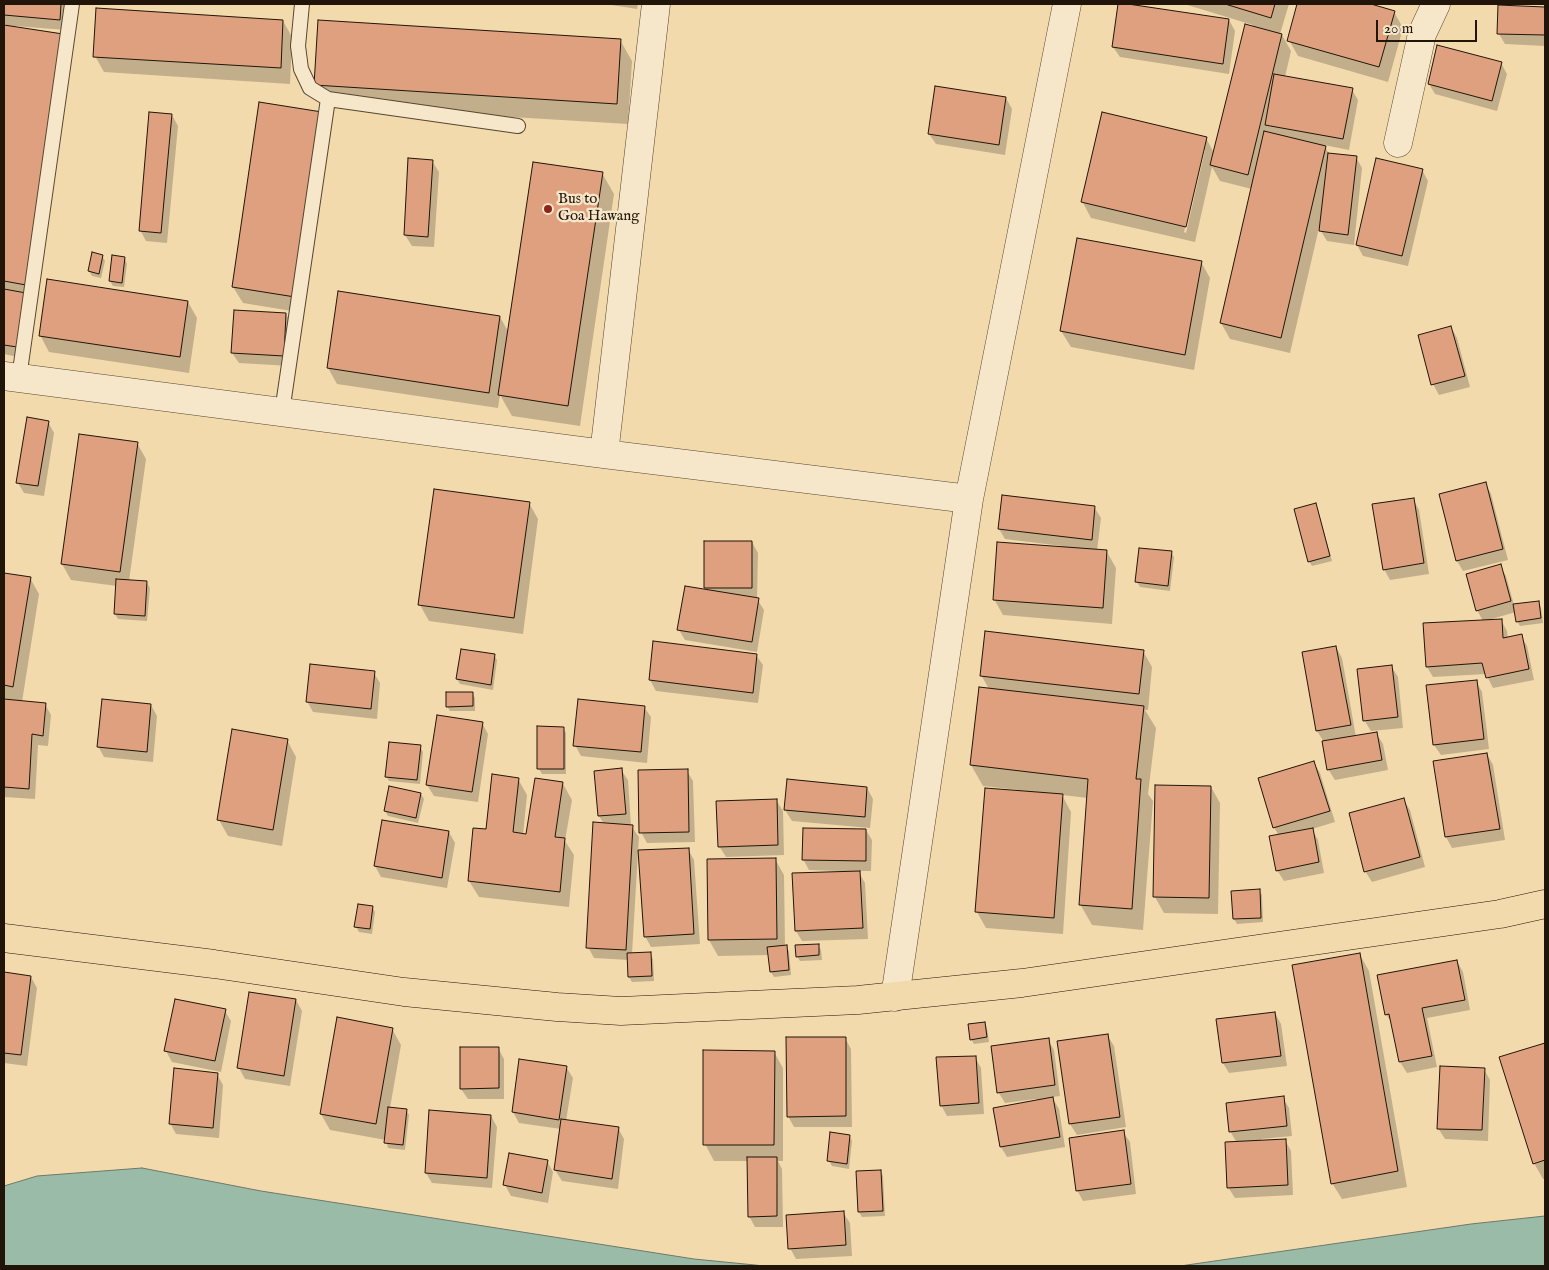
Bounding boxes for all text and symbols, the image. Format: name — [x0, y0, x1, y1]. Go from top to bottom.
scale bar — [1379, 10, 1480, 42]
text: 20 m — [1384, 19, 1413, 38]
place label: Bus to Goa Hawang — [558, 191, 639, 226]
marker: Bus to Goa Hawang — [542, 203, 554, 215]

